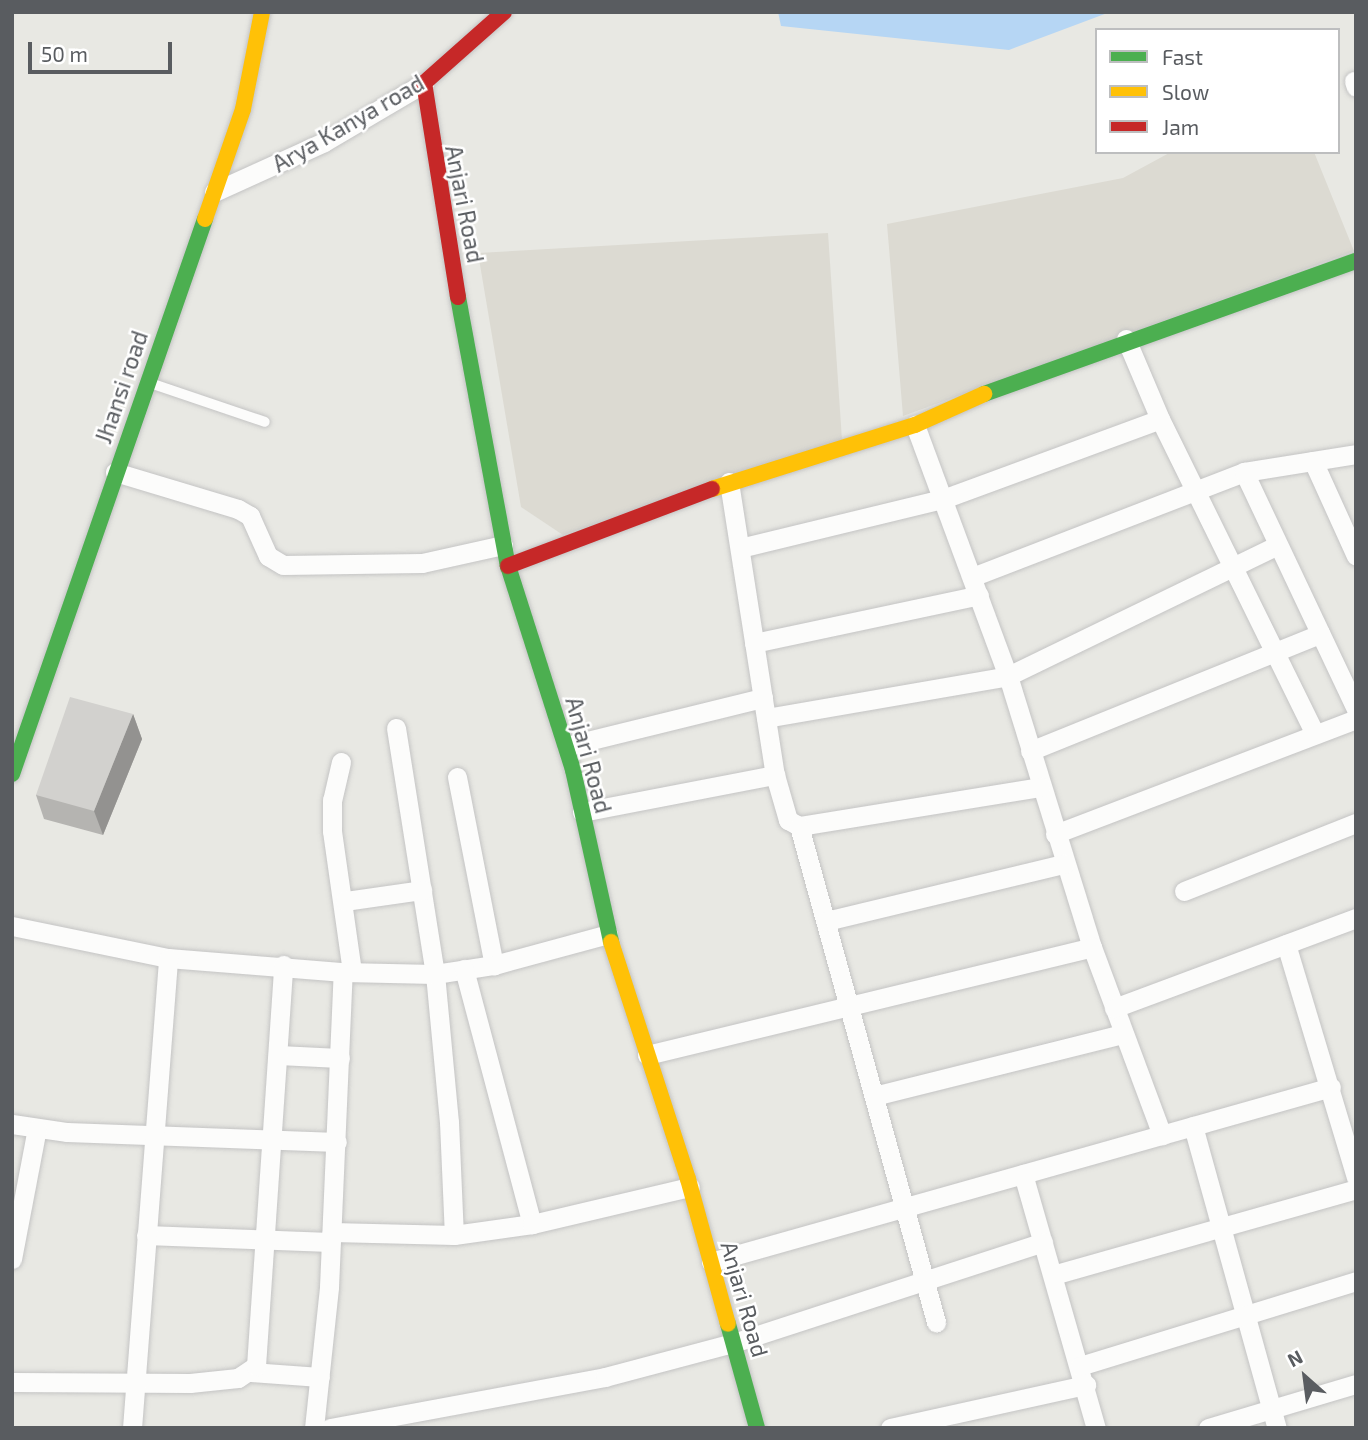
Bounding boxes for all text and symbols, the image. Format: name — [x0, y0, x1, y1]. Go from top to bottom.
scale bar — [32, 28, 175, 72]
legend — [1095, 28, 1340, 154]
text: 50 m — [41, 41, 88, 66]
text: Fast — [1162, 44, 1203, 69]
street label: Arya Kanya road — [267, 68, 429, 178]
text: Slow — [1162, 79, 1209, 104]
text: Jam — [1162, 114, 1199, 139]
street label: Anjari Road — [440, 143, 490, 265]
street label: Jhansi road — [89, 327, 153, 447]
street label: Anjari Road — [560, 694, 618, 816]
street label: Anjari Road — [715, 1238, 775, 1360]
north arrow — [1270, 1342, 1340, 1412]
text: N — [1283, 1345, 1306, 1371]

